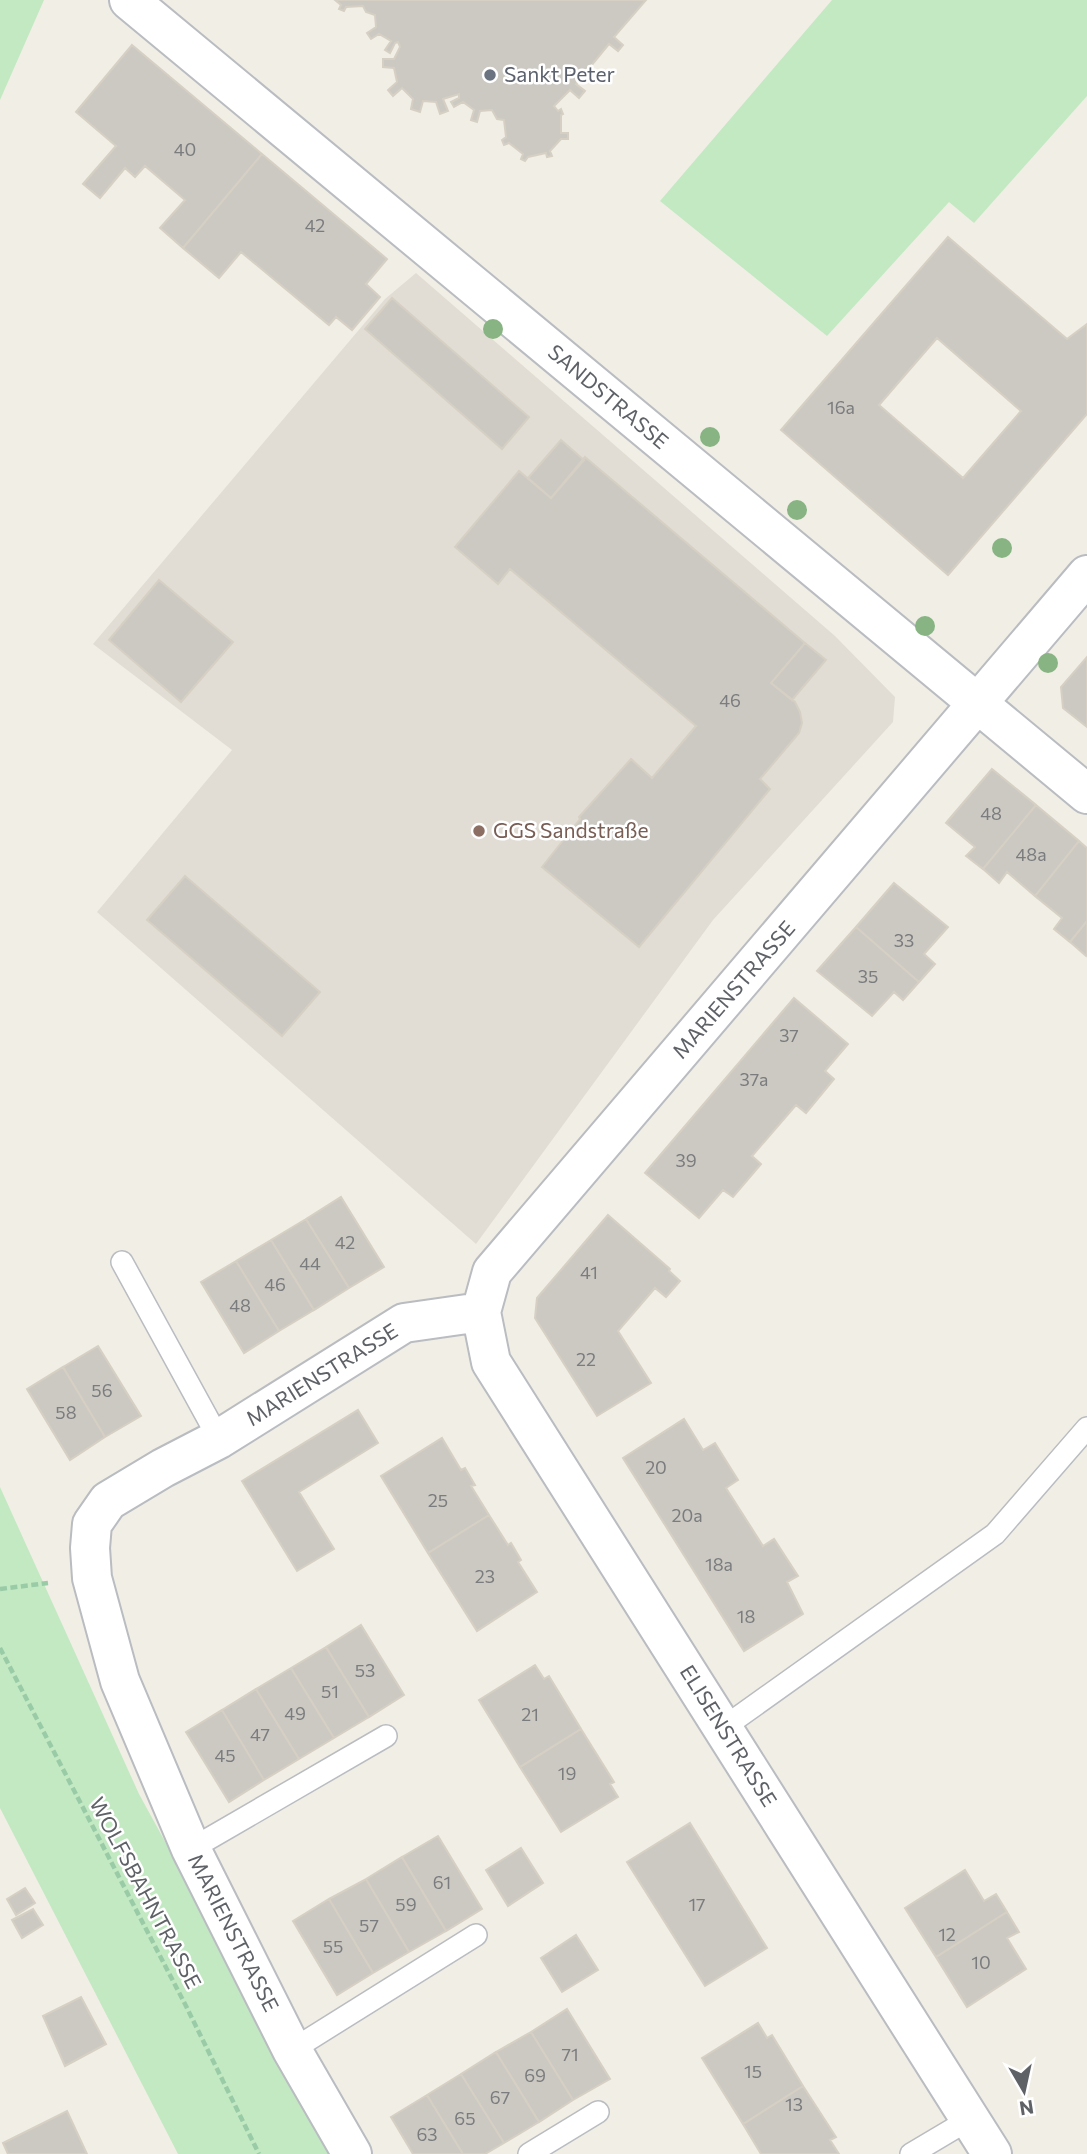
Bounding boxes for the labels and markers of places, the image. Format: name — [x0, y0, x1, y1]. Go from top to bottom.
place label: Sankt Peter — [504, 61, 615, 86]
marker: Sankt Peter — [482, 67, 498, 83]
place label: GGS Sandstraße — [493, 817, 649, 842]
marker: GGS Sandstraße — [471, 823, 487, 839]

